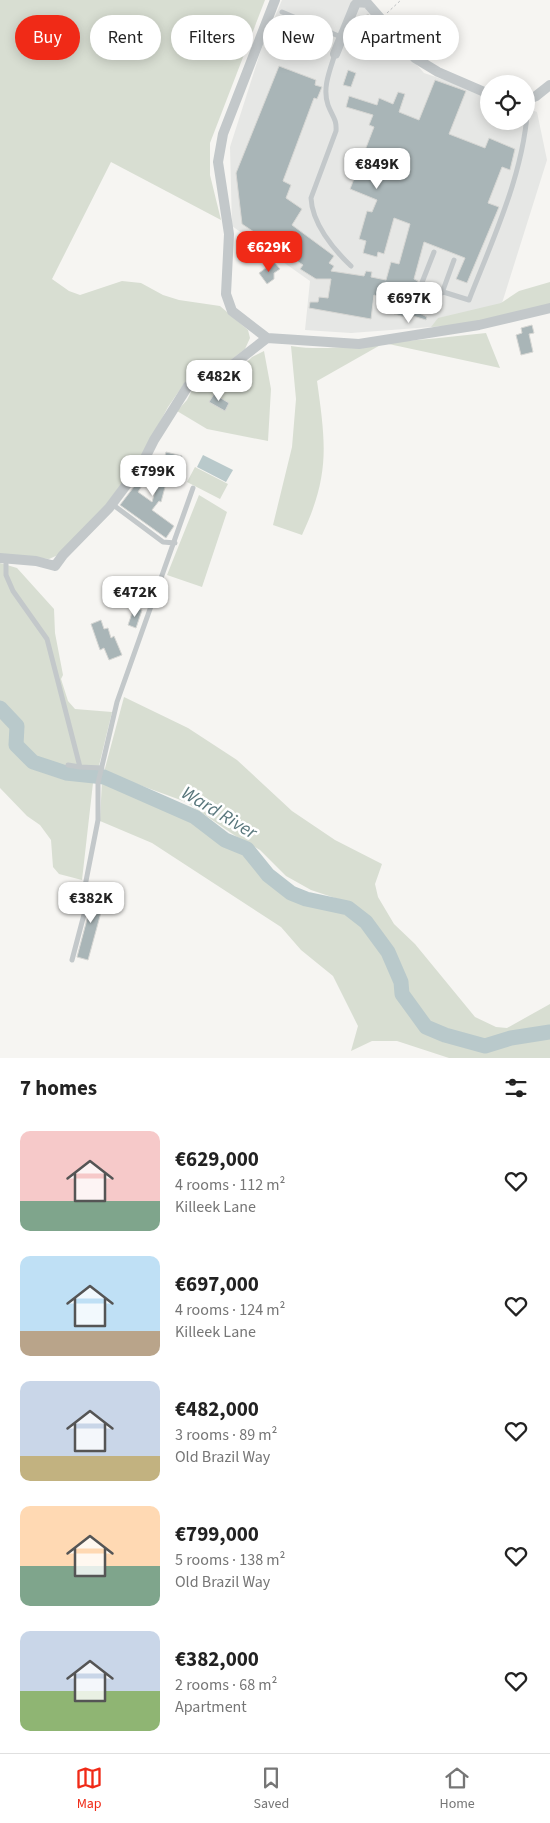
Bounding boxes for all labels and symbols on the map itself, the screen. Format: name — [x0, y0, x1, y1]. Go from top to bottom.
pin: €849K — [342, 148, 412, 190]
pin: €629K — [234, 230, 304, 273]
pin: €697K — [374, 282, 444, 324]
pin: €482K — [184, 360, 254, 402]
pin: €799K — [118, 454, 188, 497]
pin: €472K — [100, 576, 170, 618]
water label: Ward River — [176, 780, 263, 847]
pin: €382K — [56, 882, 126, 924]

